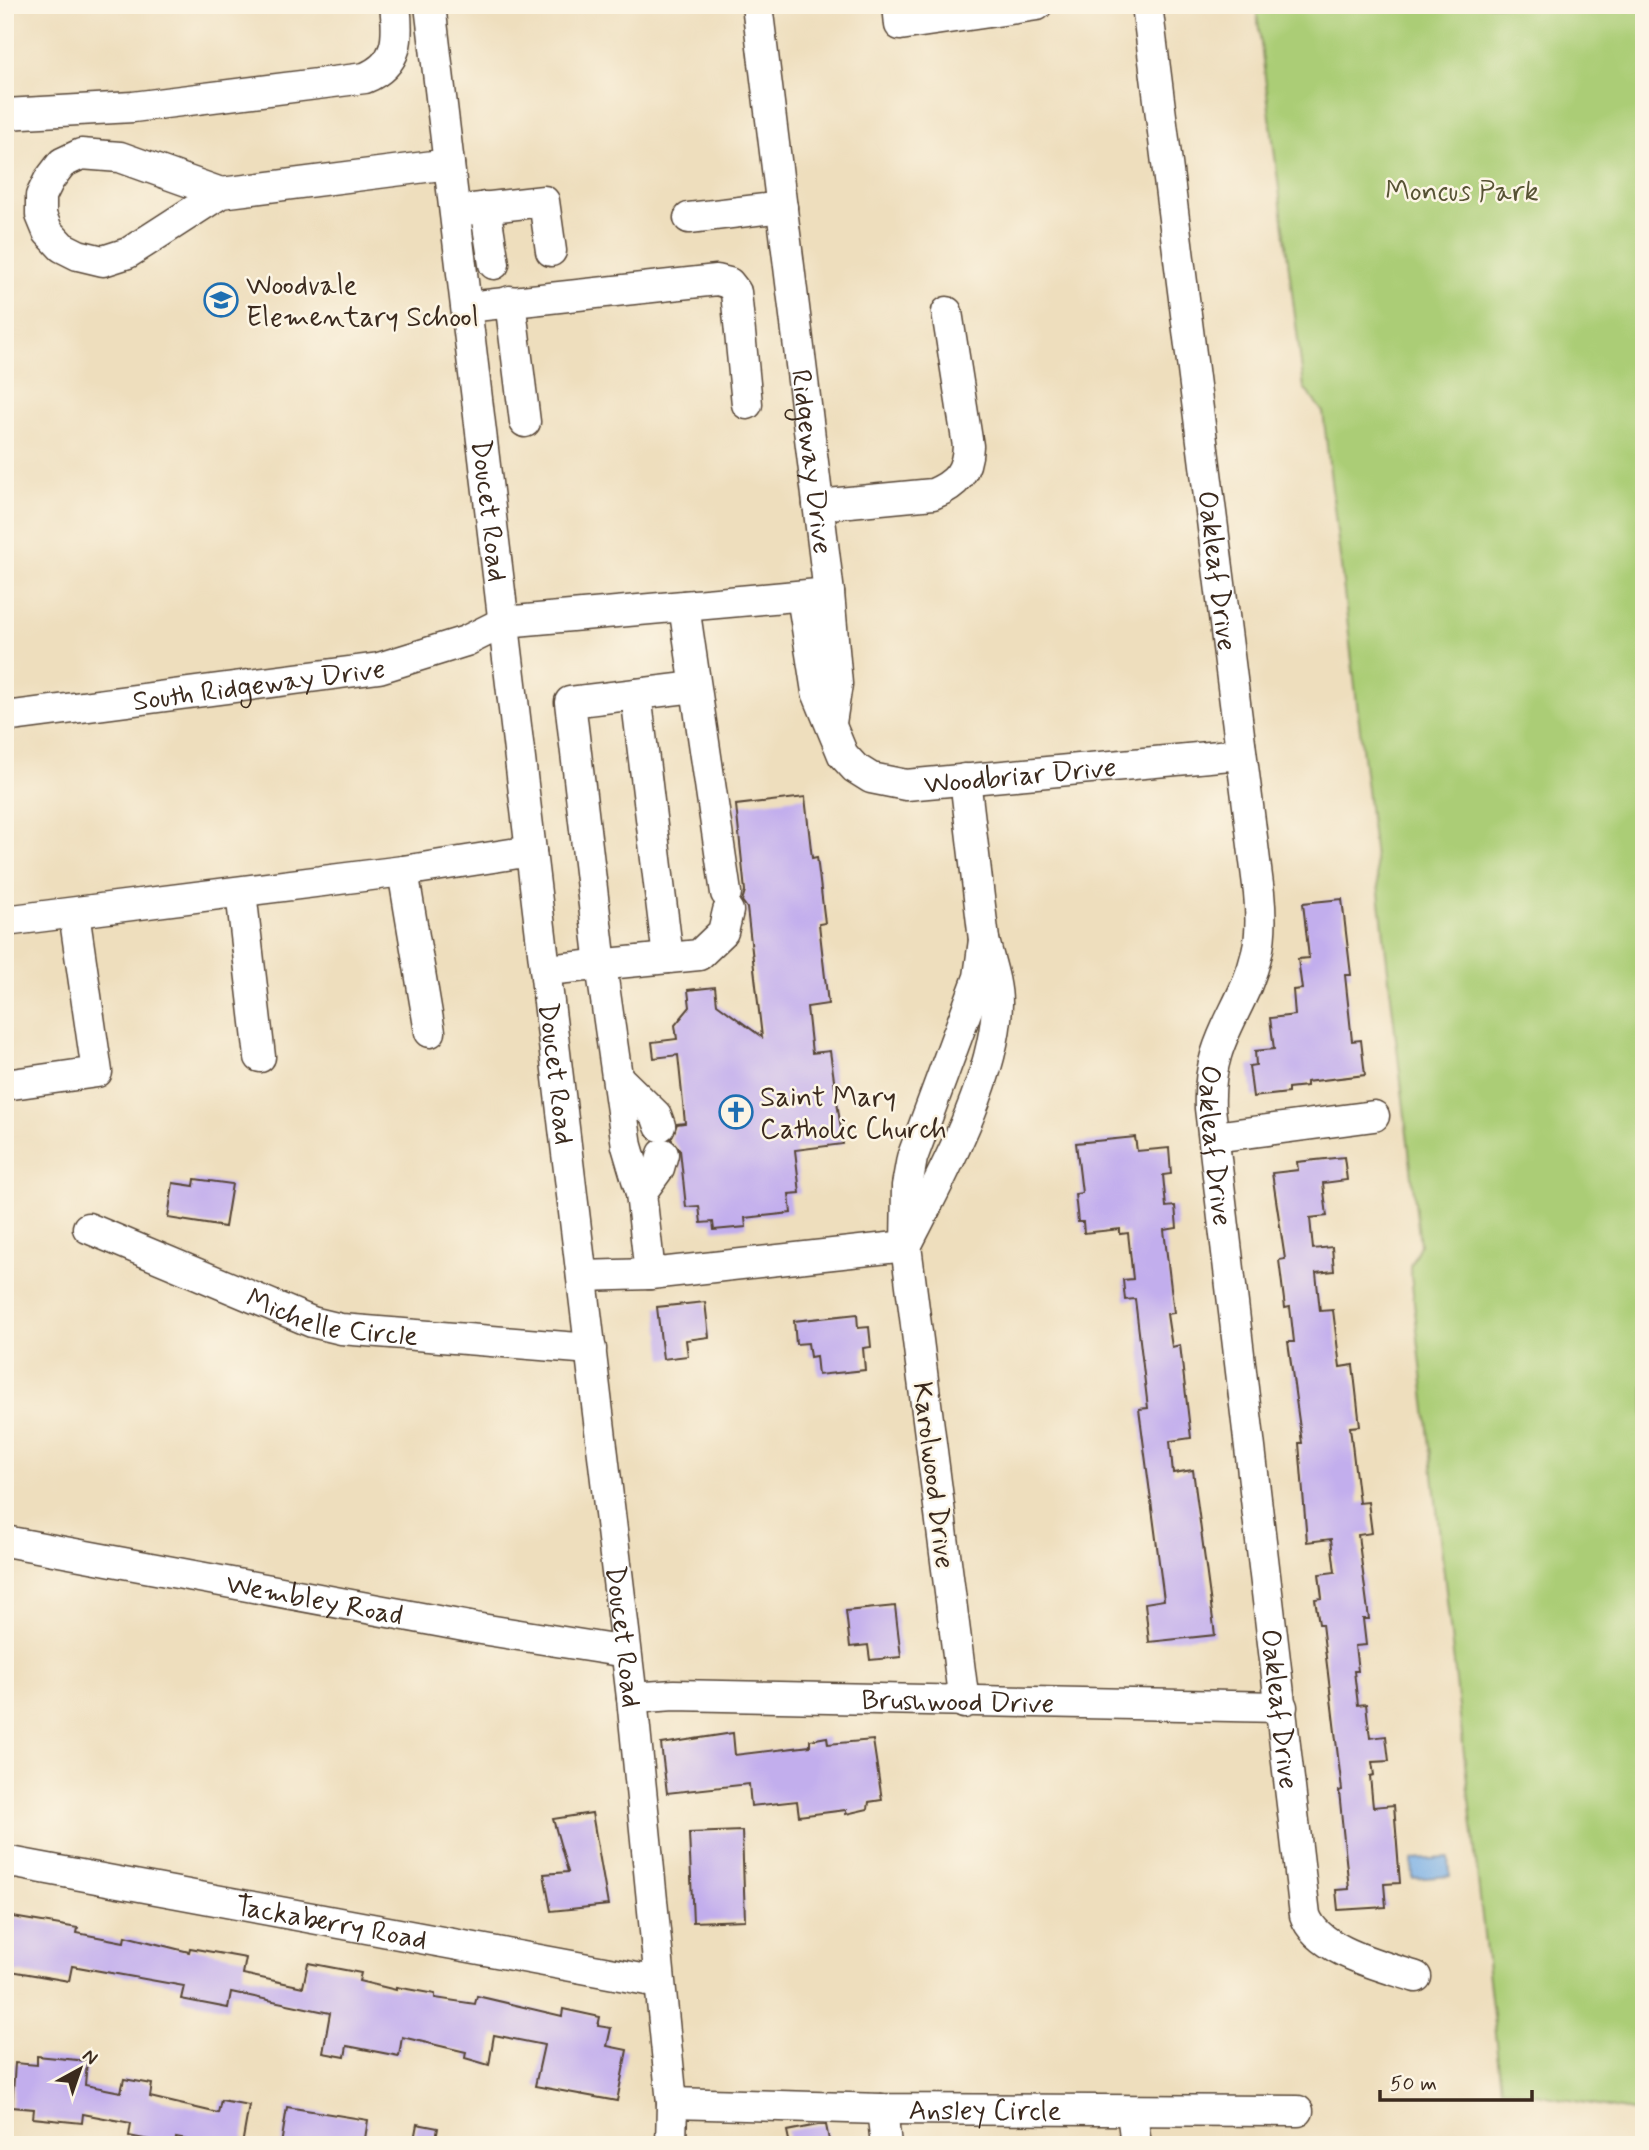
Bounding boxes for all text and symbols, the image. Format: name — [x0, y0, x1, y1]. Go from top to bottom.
park label: Moncus Park — [1385, 174, 1539, 211]
place label: Woodvale Elementary School — [246, 268, 479, 337]
school or university icon: Woodvale Elementary School — [202, 281, 240, 319]
street label: Ridgeway Drive — [781, 367, 840, 556]
street label: Doucet Road — [461, 438, 515, 584]
street label: Oakleaf Drive — [1187, 489, 1244, 653]
street label: South Ridgeway Drive — [131, 651, 388, 721]
street label: Woodbriar Drive — [922, 750, 1118, 804]
street label: Doucet Road — [528, 1001, 582, 1147]
street label: Oakleaf Drive — [1189, 1062, 1240, 1228]
place label: Saint Mary Catholic Church — [760, 1080, 947, 1149]
church icon: Saint Mary Catholic Church — [717, 1093, 755, 1131]
street label: Michelle Circle — [240, 1281, 419, 1356]
street label: Karolwood Drive — [903, 1380, 962, 1571]
street label: Doucet Road — [595, 1564, 649, 1709]
street label: Wembley Road — [223, 1566, 406, 1635]
street label: Oakleaf Drive — [1250, 1627, 1306, 1791]
street label: Brushwood Drive — [861, 1683, 1055, 1724]
street label: Tackaberry Road — [232, 1888, 430, 1960]
north arrow — [46, 2035, 116, 2104]
text: N — [77, 2043, 103, 2071]
scale bar — [1380, 2059, 1532, 2103]
text: 50 m — [1390, 2070, 1437, 2098]
street label: Ansley Circle — [908, 2093, 1061, 2131]

